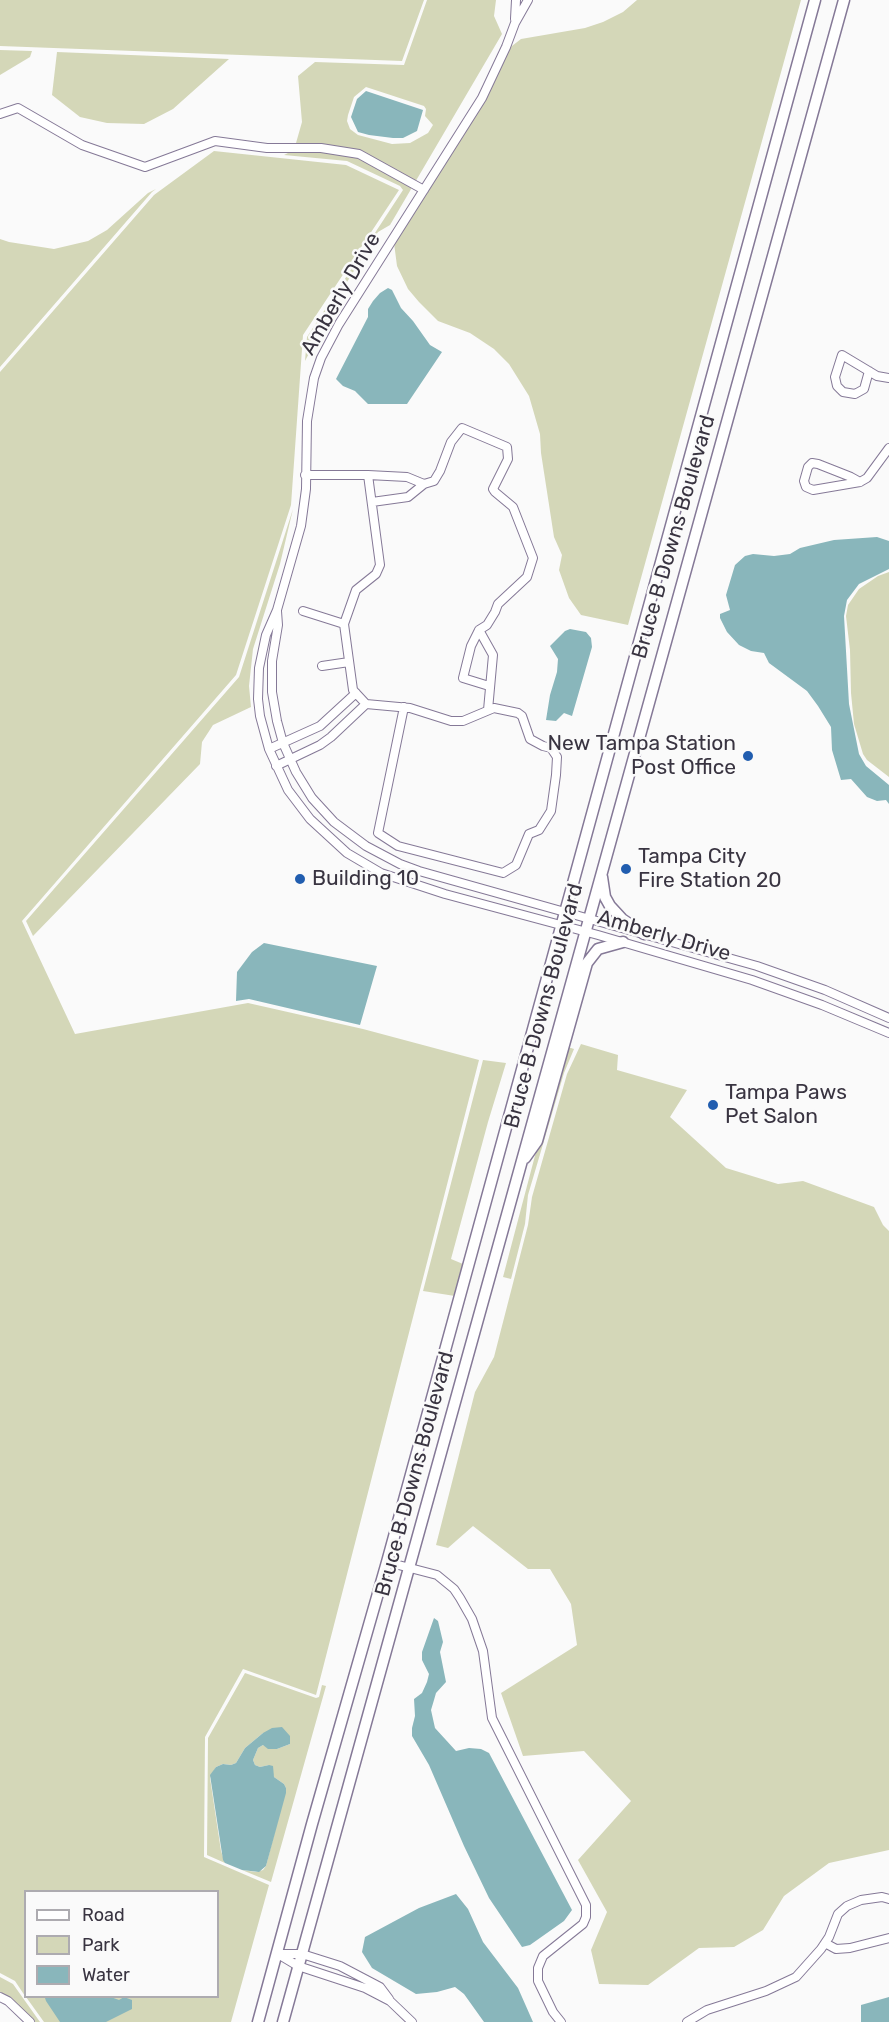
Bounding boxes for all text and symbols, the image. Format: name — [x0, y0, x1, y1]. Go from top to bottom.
street label: Amberly Drive — [296, 228, 386, 360]
street label: Bruce B Downs Boulevard — [627, 412, 721, 662]
place label: New Tampa Station Post Office — [547, 731, 736, 781]
marker: New Tampa Station Post Office — [741, 749, 755, 763]
place label: Tampa City Fire Station 20 — [638, 844, 782, 894]
marker: Tampa City Fire Station 20 — [619, 862, 633, 876]
place label: Building 10 — [312, 866, 419, 892]
marker: Building 10 — [293, 872, 307, 886]
street label: Bruce B Downs Boulevard — [499, 881, 589, 1131]
street label: Amberly Drive — [595, 905, 733, 967]
place label: Tampa Paws Pet Salon — [725, 1080, 847, 1130]
marker: Tampa Paws Pet Salon — [706, 1098, 720, 1112]
street label: Bruce B Downs Boulevard — [370, 1349, 460, 1599]
legend — [24, 1890, 219, 1998]
text: Road — [82, 1904, 125, 1926]
text: Park — [82, 1934, 119, 1956]
text: Water — [82, 1964, 130, 1986]

